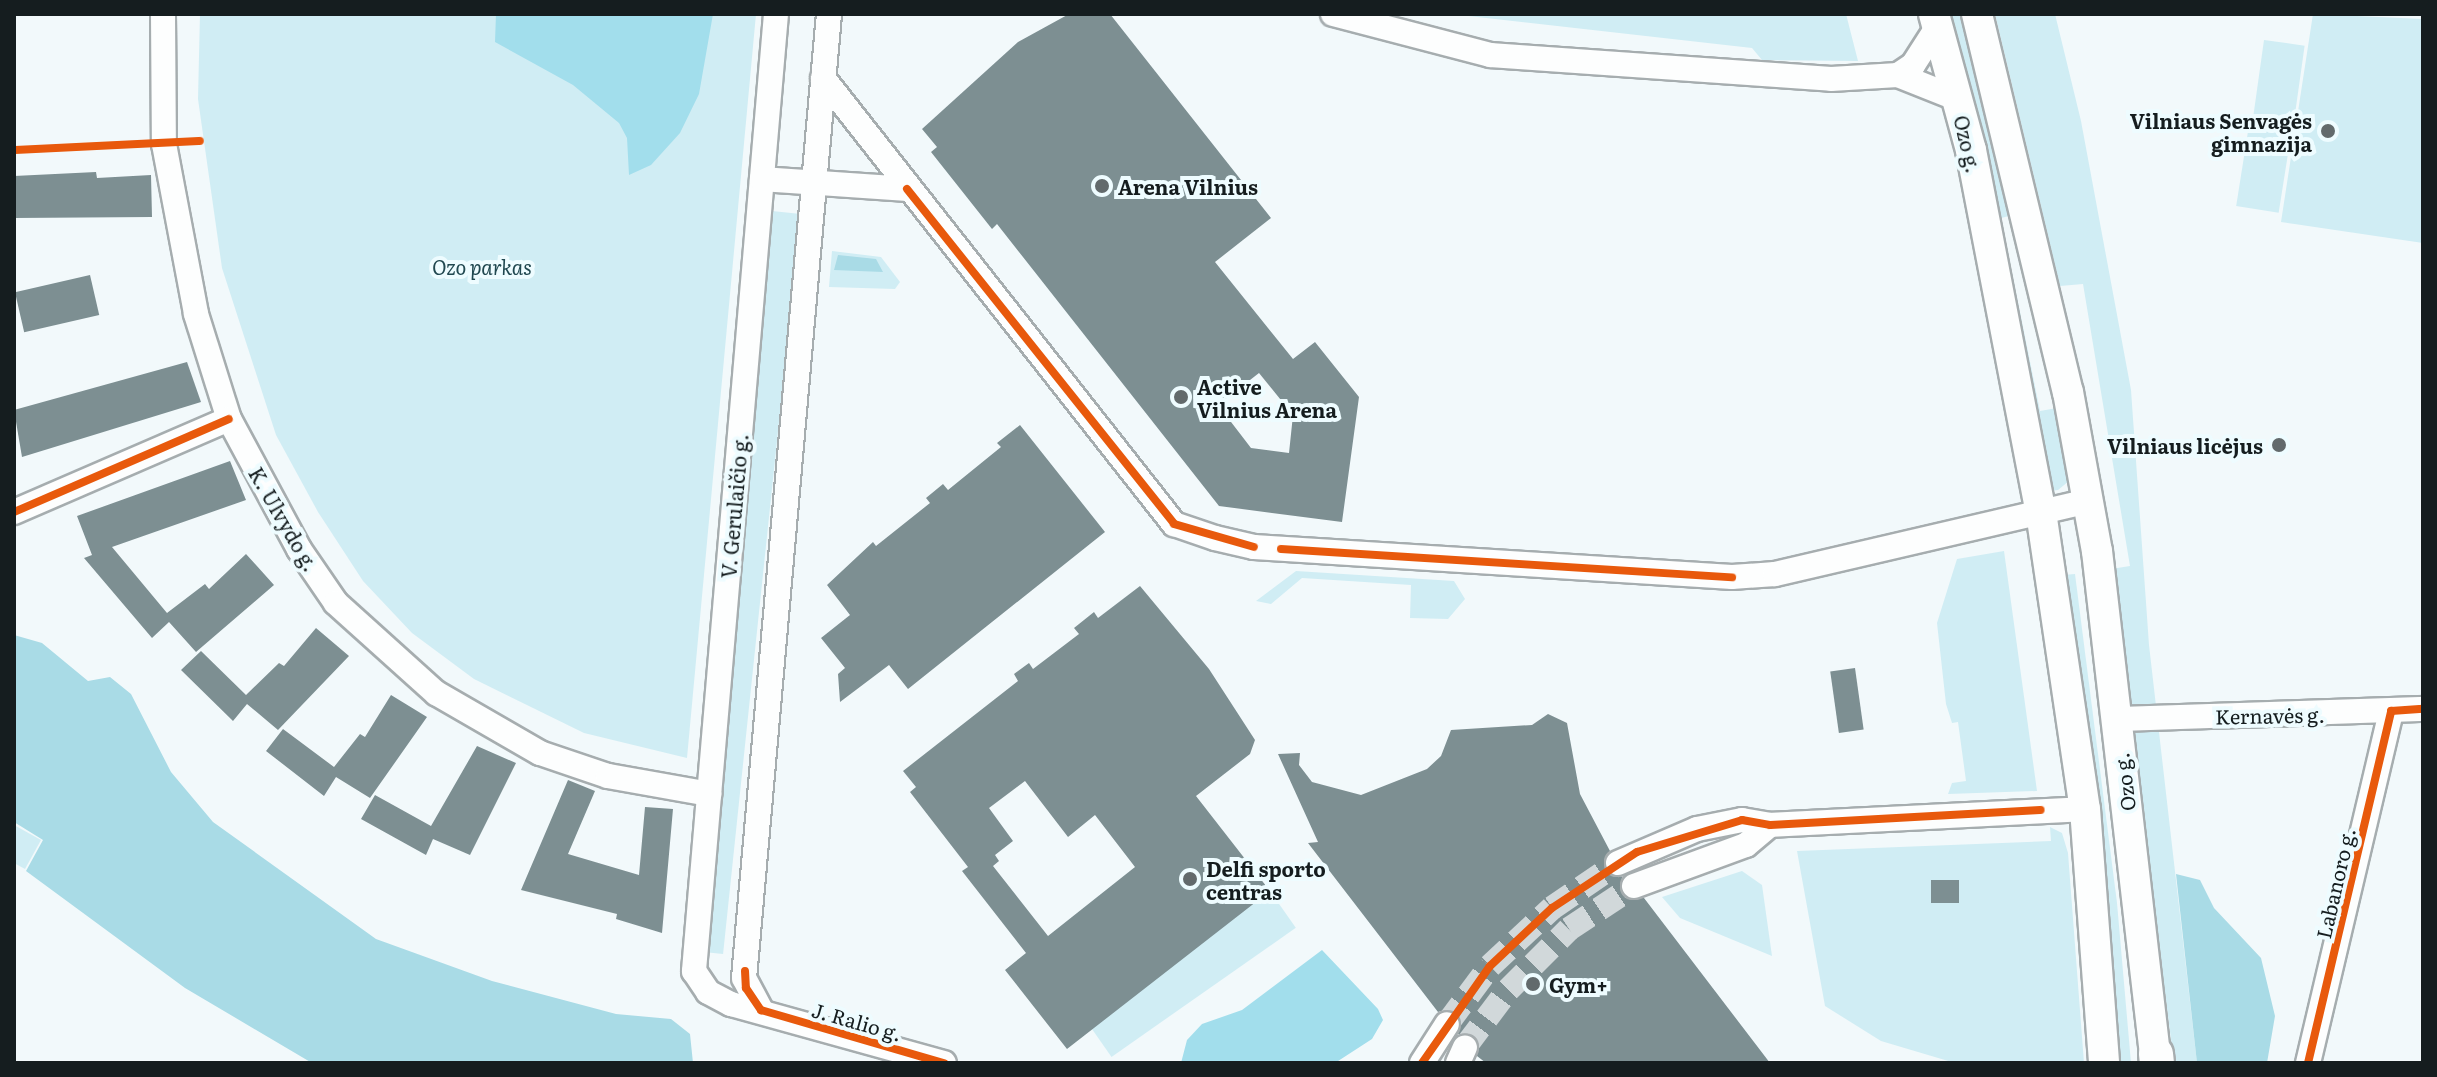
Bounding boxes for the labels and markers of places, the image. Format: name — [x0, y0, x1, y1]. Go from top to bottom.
place label: Vilniaus Senvagės gimnazija — [2130, 108, 2312, 155]
marker: Vilniaus Senvagės gimnazija — [2319, 122, 2337, 140]
place label: Arena Vilnius — [1118, 174, 1258, 198]
marker: Arena Vilnius — [1093, 177, 1111, 195]
place label: Active Vilnius Arena — [1197, 374, 1337, 421]
marker: Active Vilnius Arena — [1172, 388, 1190, 406]
place label: Vilniaus licėjus — [2107, 433, 2263, 457]
marker: Vilniaus licėjus — [2270, 436, 2288, 454]
place label: Delfi sporto centras — [1206, 856, 1326, 903]
marker: Delfi sporto centras — [1181, 870, 1199, 888]
place label: Gym+ — [1549, 972, 1608, 996]
marker: Gym+ — [1524, 975, 1542, 993]

